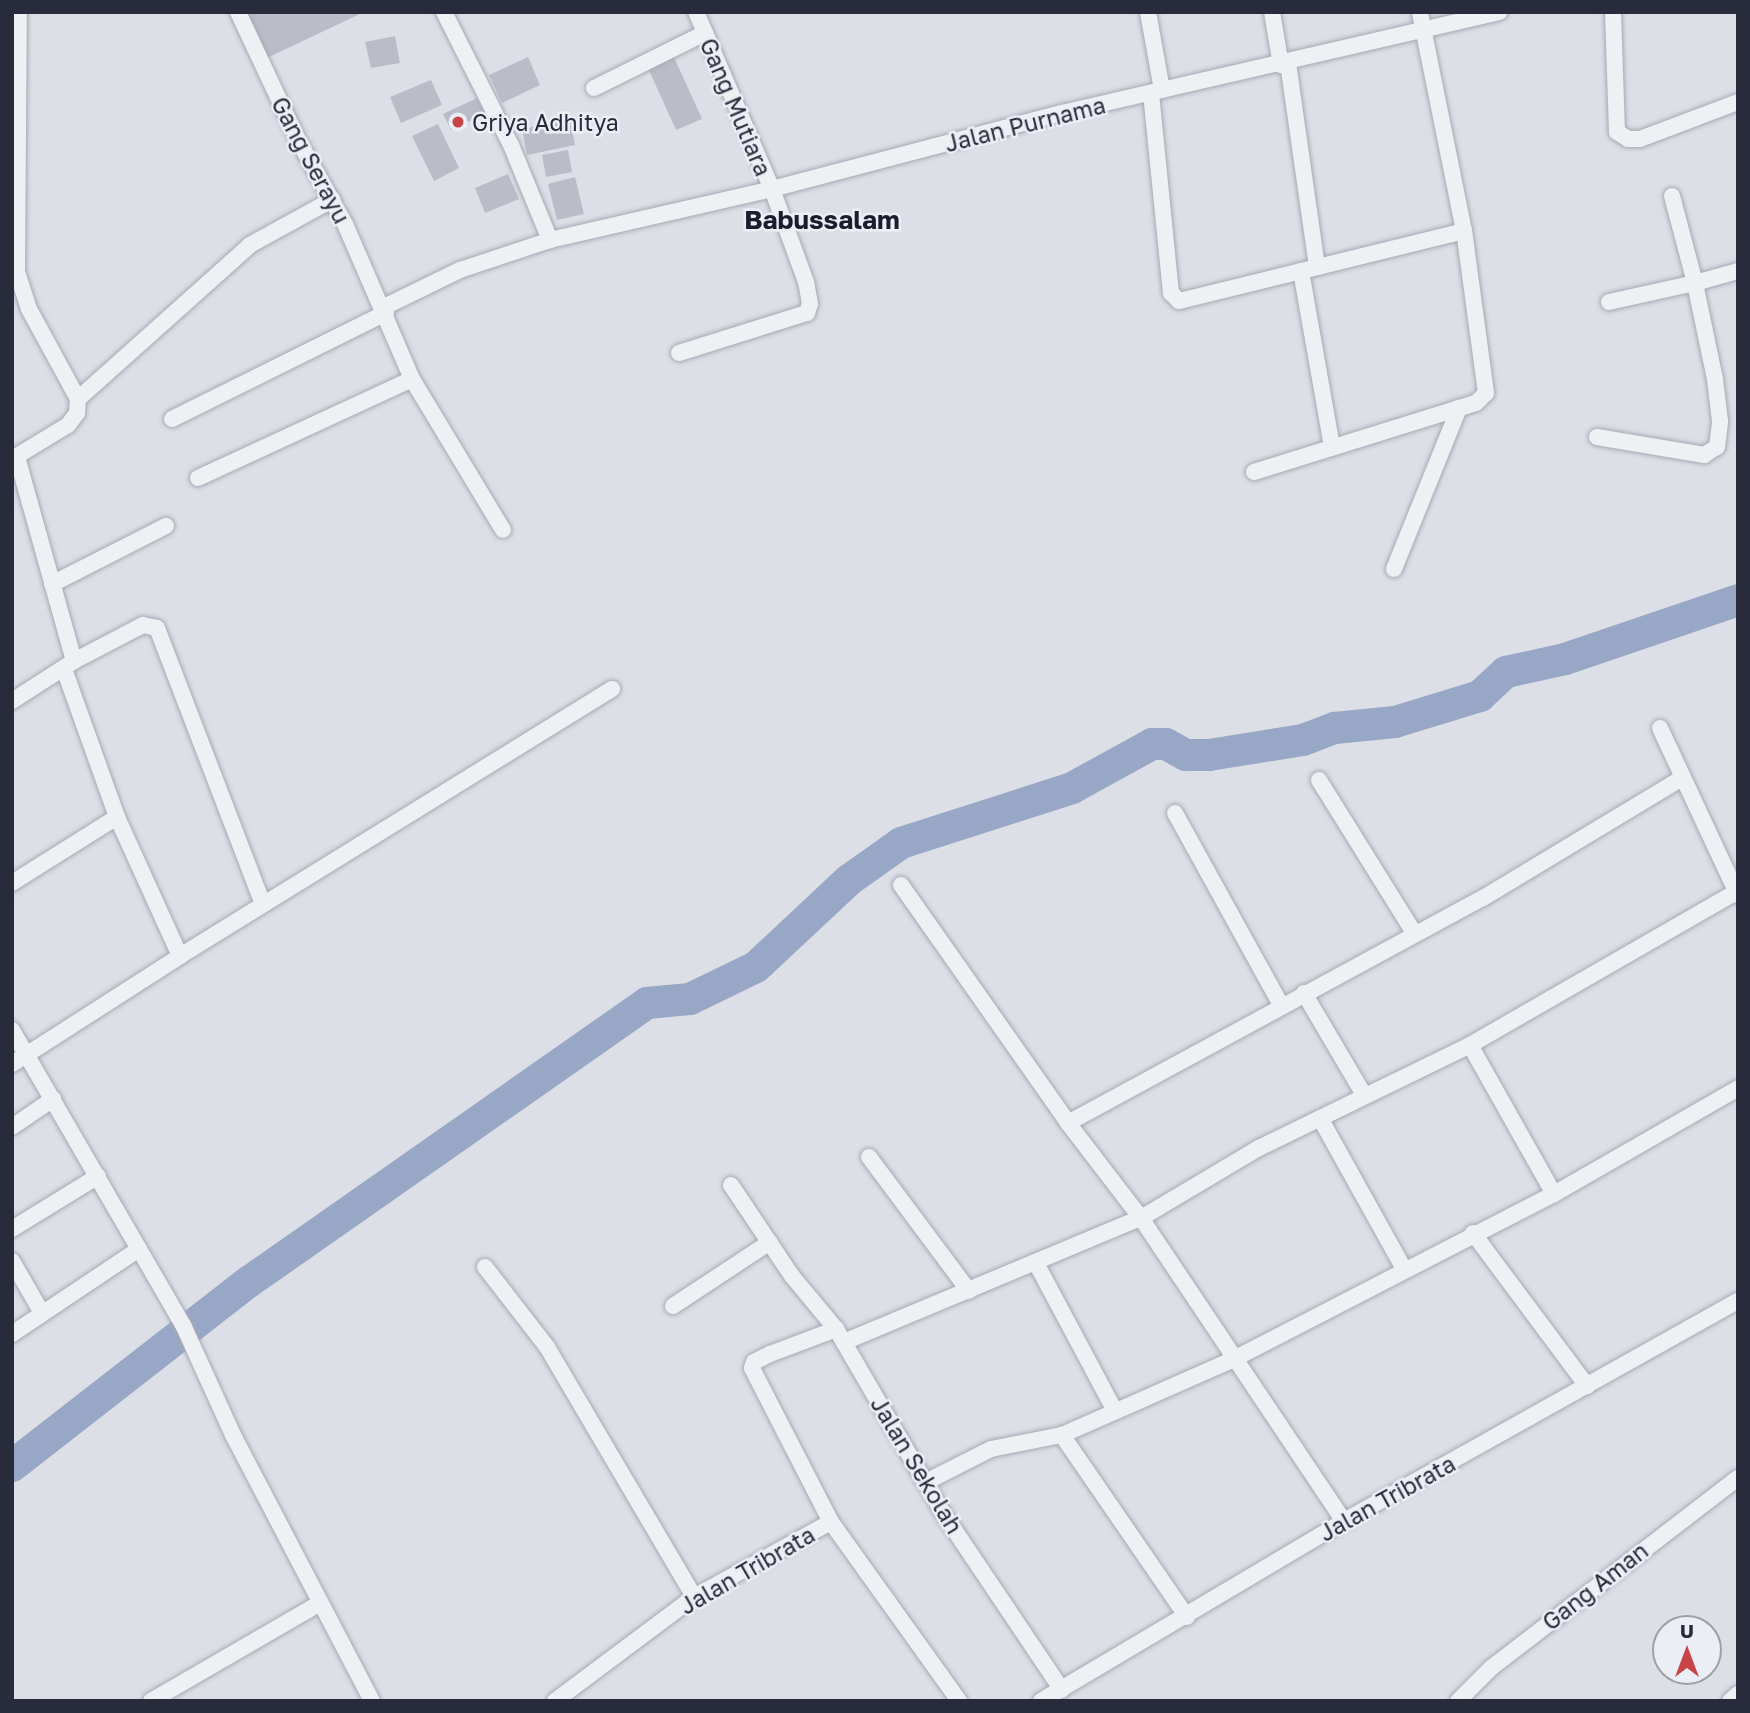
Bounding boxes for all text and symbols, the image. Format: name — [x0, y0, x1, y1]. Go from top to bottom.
street label: Gang Mutiara — [695, 34, 777, 180]
street label: Jalan Purnama — [942, 91, 1108, 157]
street label: Gang Serayu — [266, 92, 356, 228]
place label: Griya Adhitya — [472, 108, 619, 136]
marker: Griya Adhitya — [450, 114, 466, 130]
district label: Babussalam — [744, 204, 900, 236]
street label: Jalan Sekolah — [865, 1392, 969, 1538]
street label: Jalan Tribrata — [1314, 1449, 1460, 1547]
street label: Jalan Tribrata — [675, 1520, 819, 1620]
street label: Gang Aman — [1537, 1536, 1653, 1636]
north arrow — [1652, 1615, 1722, 1685]
text: U — [1680, 1619, 1694, 1642]

